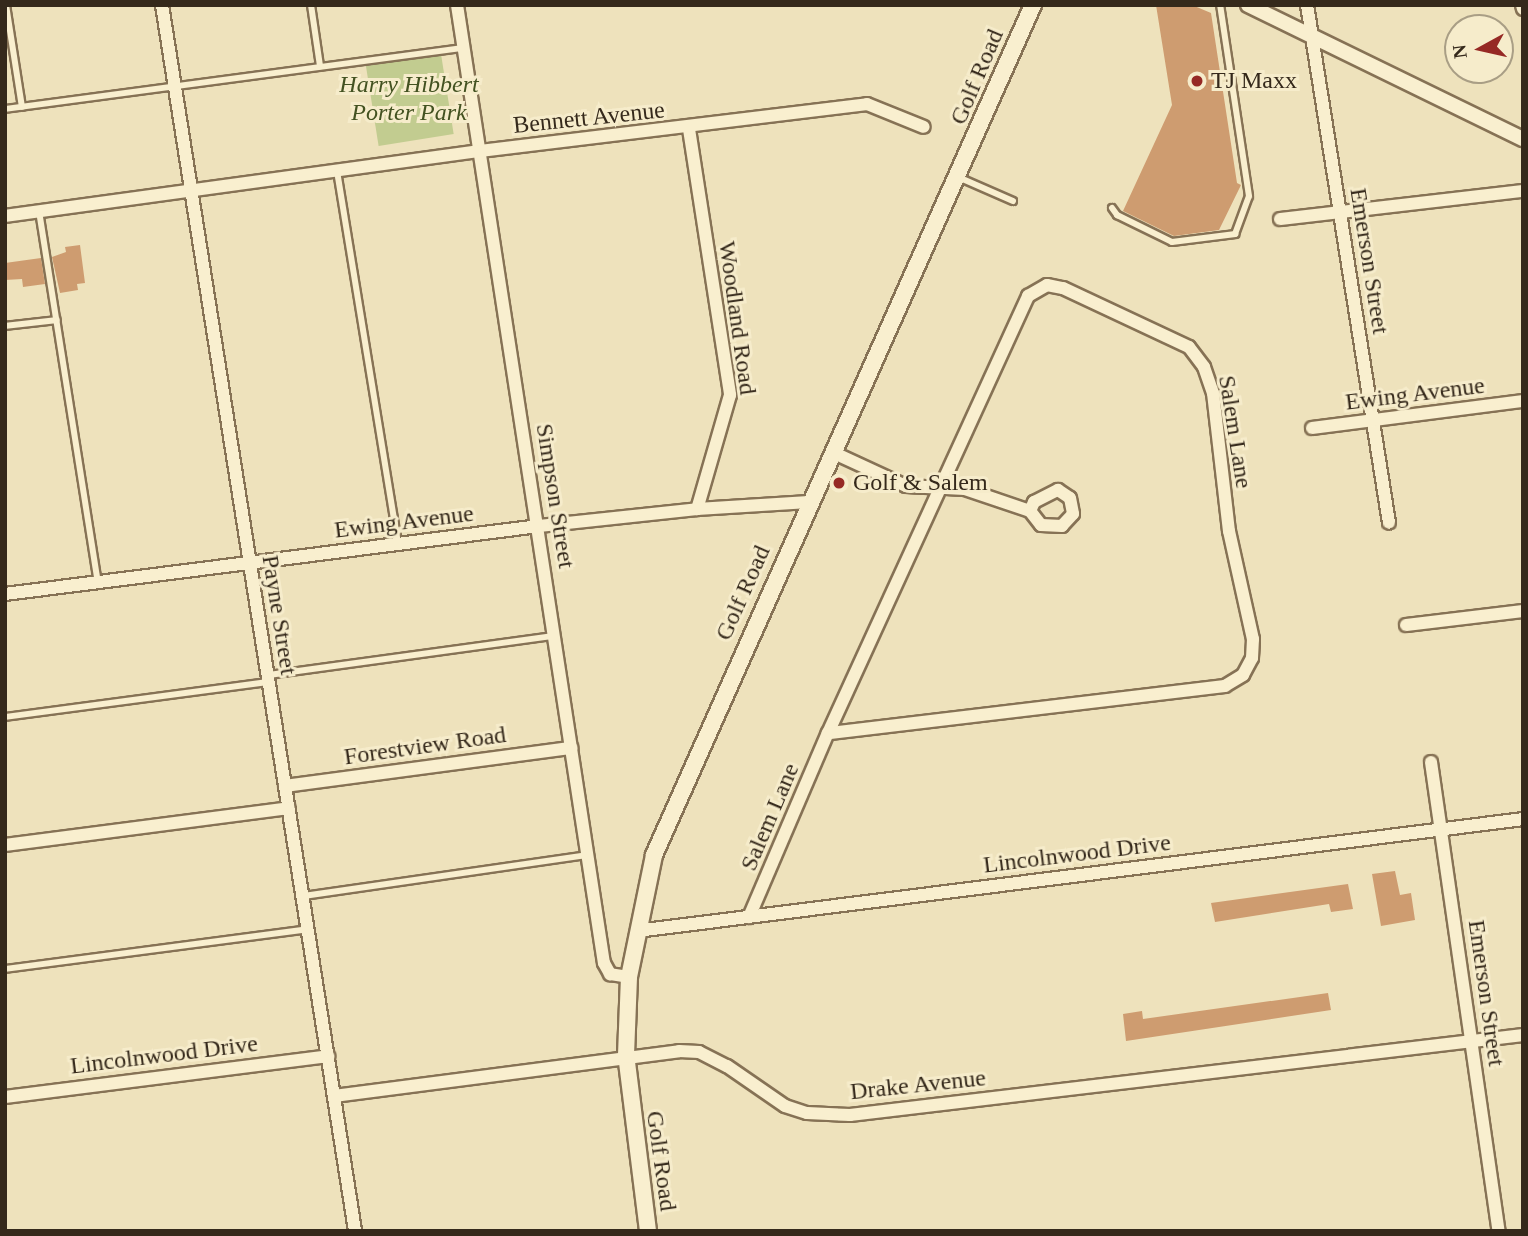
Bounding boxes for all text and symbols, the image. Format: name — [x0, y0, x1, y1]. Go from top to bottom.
north arrow — [1444, 14, 1514, 84]
street label: Golf Road — [944, 25, 1010, 129]
text: N — [1448, 43, 1471, 60]
place label: TJ Maxx — [1211, 67, 1297, 95]
park label: Harry Hibbert Porter Park — [339, 71, 479, 127]
marker: TJ Maxx — [1189, 73, 1205, 89]
street label: Bennett Avenue — [511, 96, 667, 140]
street label: Emerson Street — [1343, 186, 1395, 336]
street label: Woodland Road — [712, 239, 762, 397]
street label: Ewing Avenue — [1343, 371, 1487, 417]
street label: Salem Lane — [1212, 373, 1258, 491]
street label: Simpson Street — [529, 422, 581, 570]
place label: Golf & Salem — [853, 469, 988, 497]
marker: Golf & Salem — [831, 475, 847, 491]
street label: Ewing Avenue — [332, 499, 476, 545]
street label: Golf Road — [709, 541, 777, 645]
street label: Payne Street — [255, 553, 303, 677]
street label: Forestview Road — [342, 720, 508, 772]
street label: Salem Lane — [734, 759, 806, 875]
street label: Lincolnwood Drive — [982, 828, 1172, 880]
street label: Emerson Street — [1461, 918, 1511, 1068]
street label: Lincolnwood Drive — [69, 1029, 259, 1081]
street label: Drake Avenue — [848, 1063, 988, 1107]
street label: Golf Road — [640, 1109, 682, 1213]

